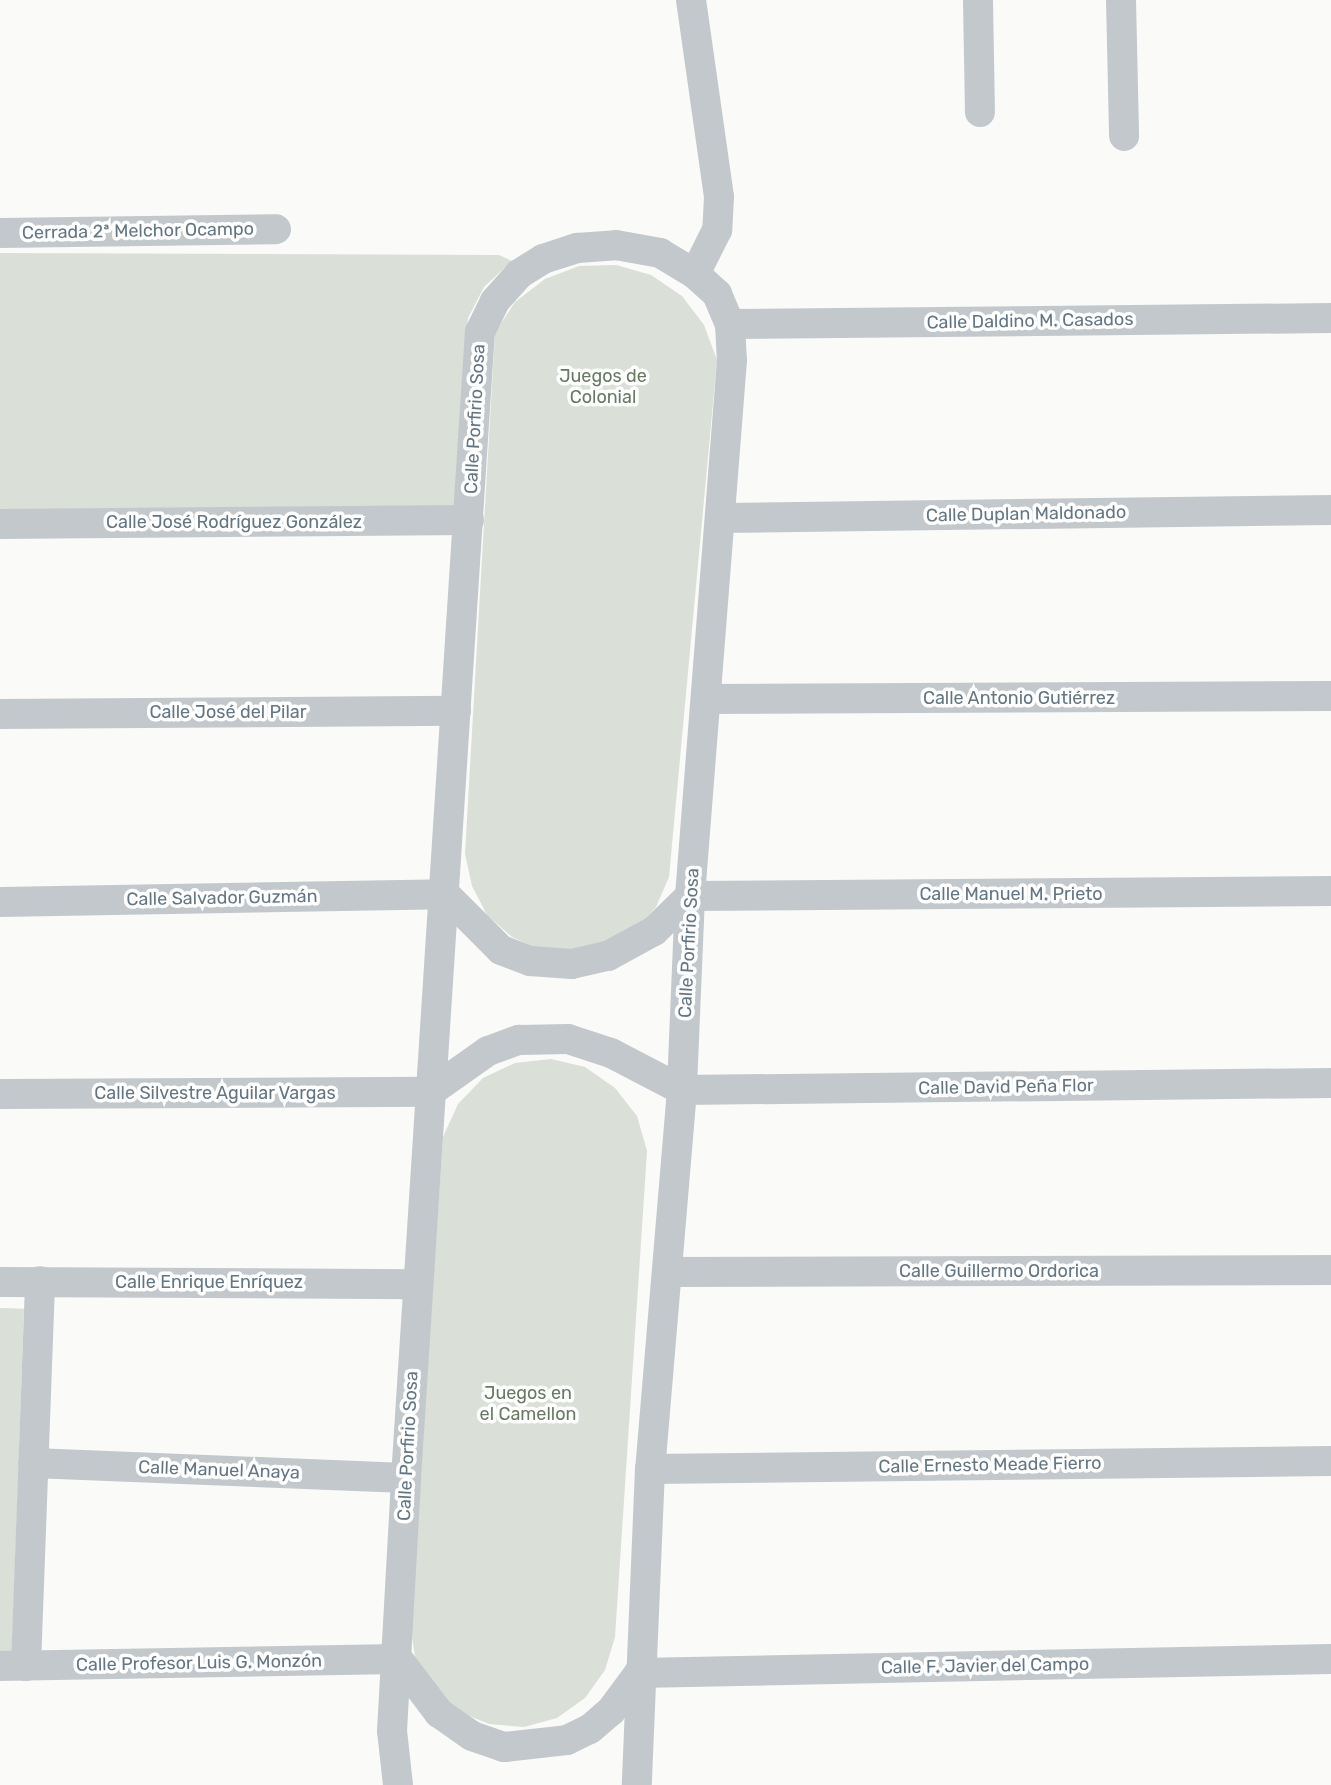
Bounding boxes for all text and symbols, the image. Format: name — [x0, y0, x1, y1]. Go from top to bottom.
street label: Cerrada 2ª Melchor Ocampo — [22, 218, 254, 244]
street label: Calle Daldino M. Casados — [926, 308, 1134, 334]
street label: Calle Porfirio Sosa — [460, 343, 490, 495]
park label: Juegos de Colonial — [559, 366, 647, 408]
street label: Calle Duplan Maldonado — [926, 501, 1126, 527]
street label: Calle José Rodríguez González — [106, 511, 362, 533]
street label: Calle Antonio Gutiérrez — [923, 687, 1115, 709]
street label: Calle José del Pilar — [149, 701, 307, 723]
street label: Calle Porfirio Sosa — [674, 867, 704, 1019]
street label: Calle Manuel M. Prieto — [919, 883, 1103, 905]
street label: Calle Salvador Guzmán — [126, 886, 318, 910]
street label: Calle David Peña Flor — [918, 1075, 1094, 1099]
street label: Calle Silvestre Aguilar Vargas — [94, 1082, 336, 1104]
street label: Calle Guillermo Ordorica — [899, 1260, 1099, 1282]
street label: Calle Enrique Enríquez — [115, 1271, 303, 1293]
street label: Calle Porfirio Sosa — [393, 1370, 423, 1522]
park label: Juegos en el Camellon — [480, 1383, 576, 1426]
street label: Calle Ernesto Meade Fierro — [878, 1452, 1102, 1478]
street label: Calle Manuel Anaya — [138, 1456, 300, 1484]
street label: Calle Profesor Luis G. Monzón — [76, 1650, 322, 1676]
street label: Calle F. Javier del Campo — [880, 1653, 1090, 1679]

